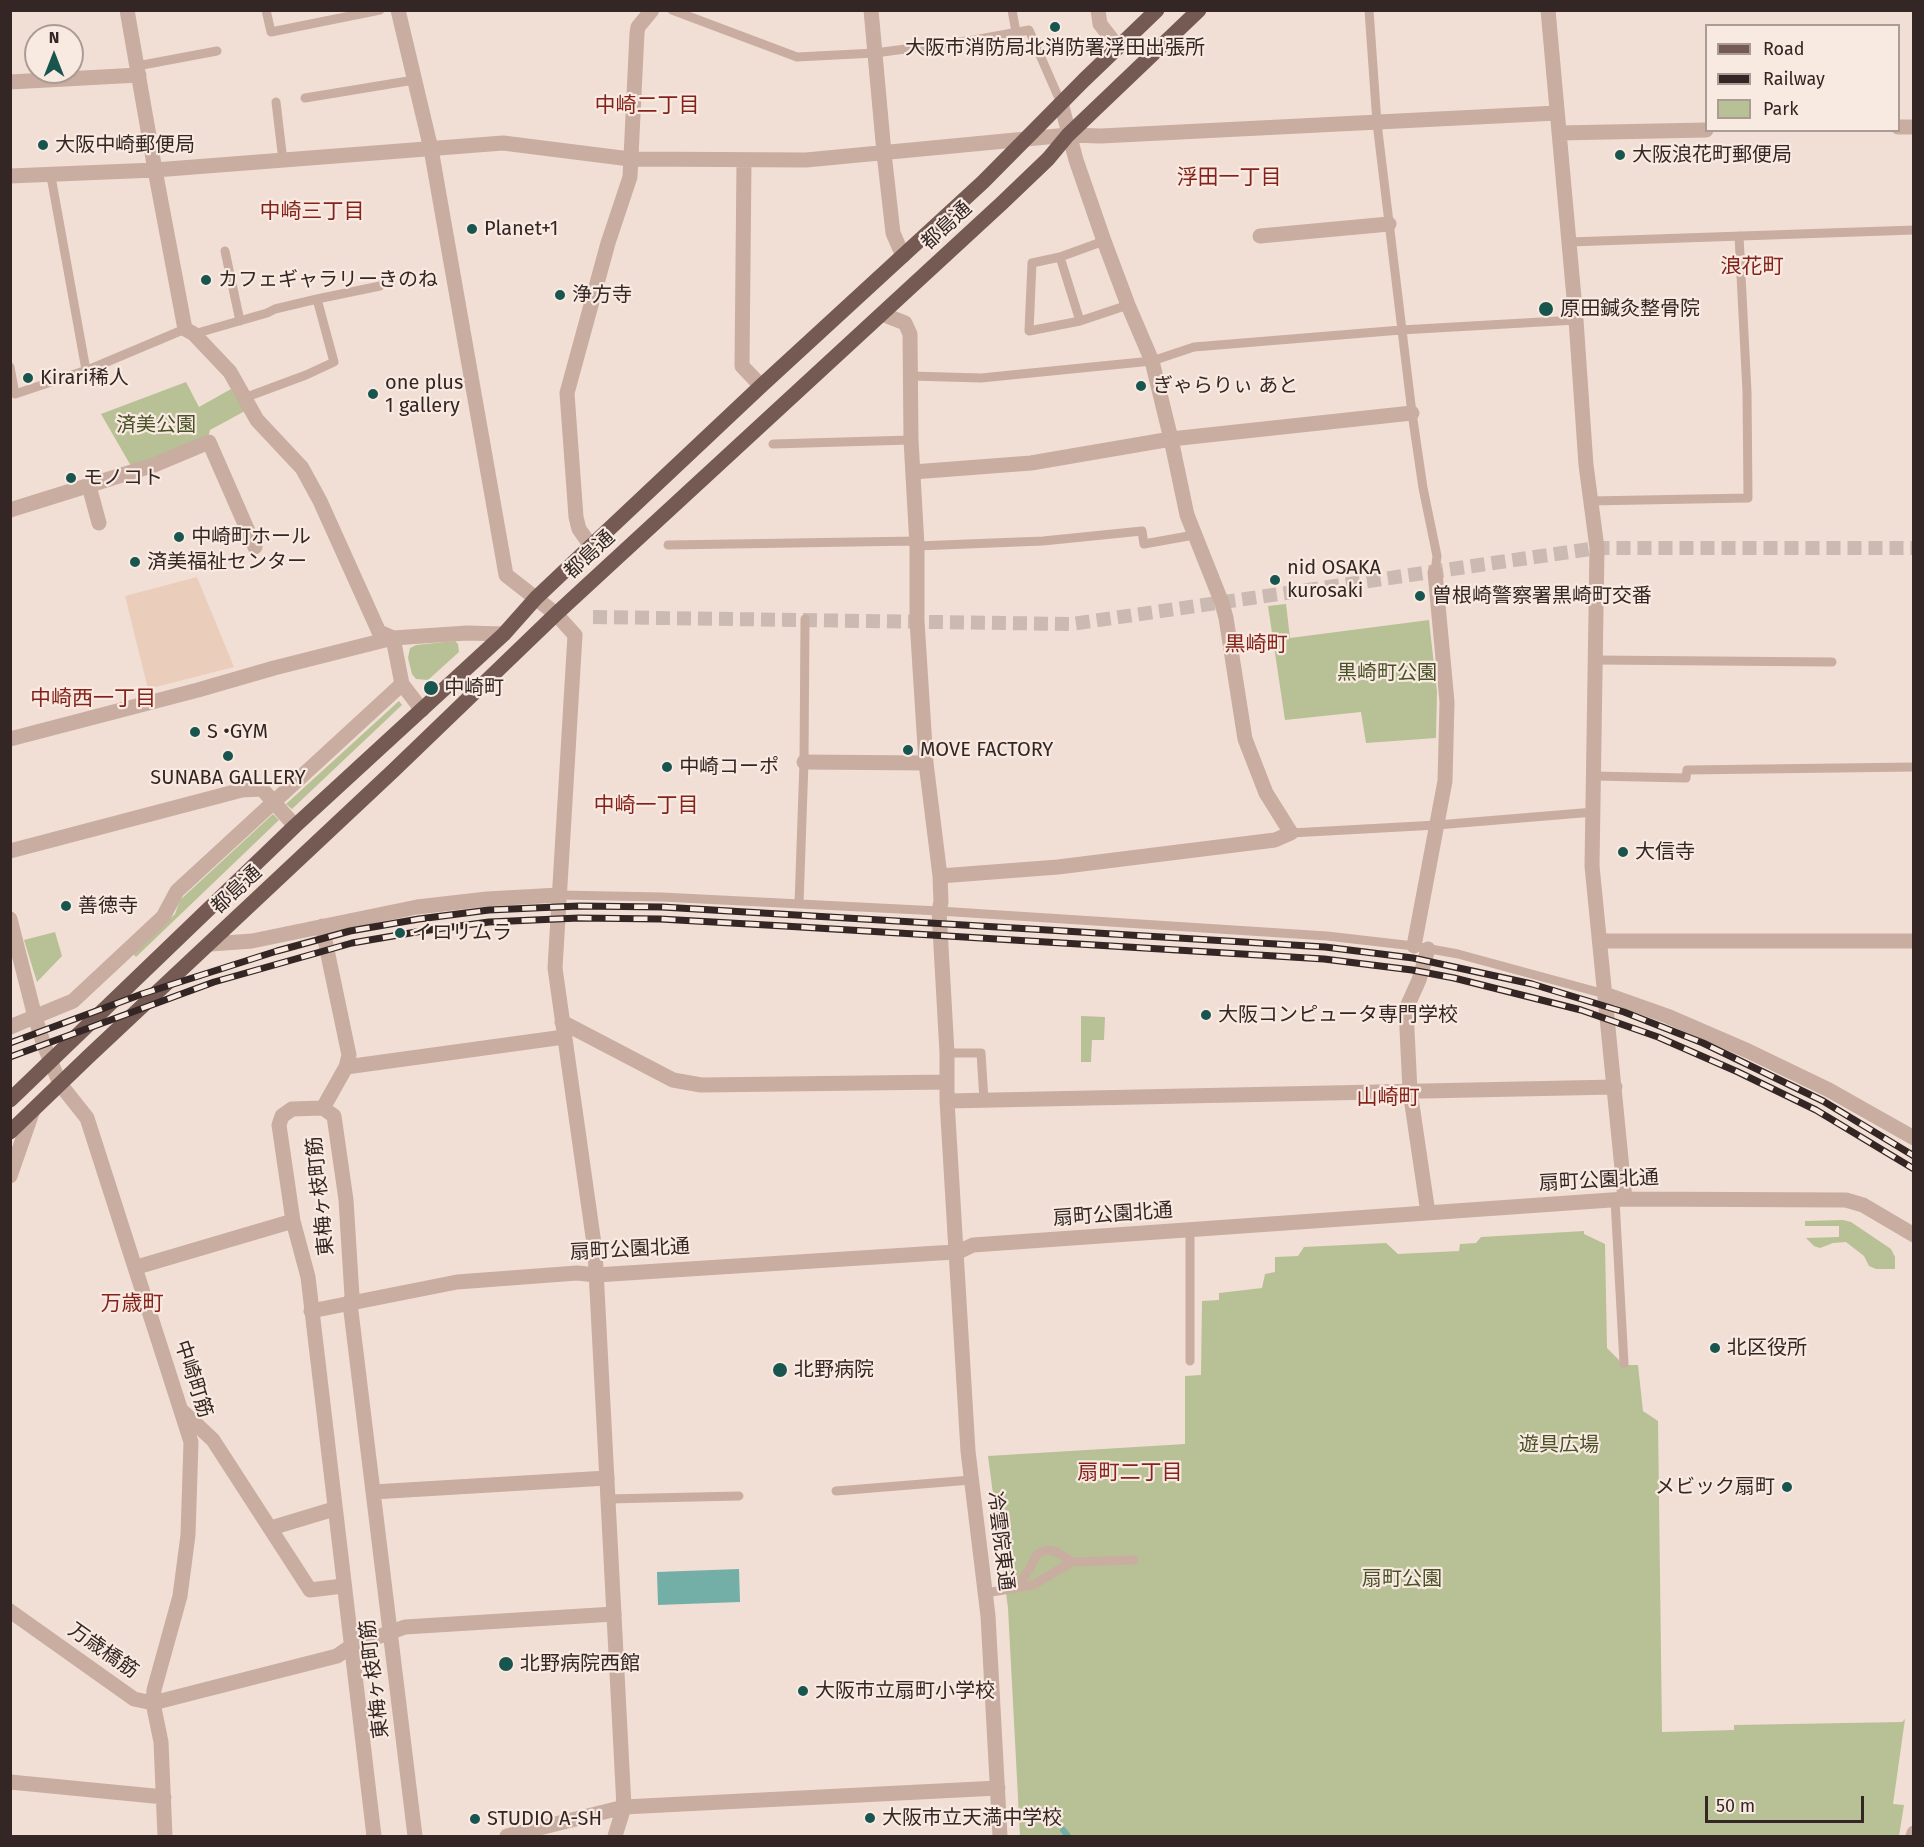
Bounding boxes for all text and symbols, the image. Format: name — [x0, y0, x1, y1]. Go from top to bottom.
marker: 大阪市消防局北消防署浮田出張所 — [1048, 20, 1062, 34]
north arrow — [24, 24, 84, 84]
legend — [1705, 24, 1900, 132]
text: N — [49, 28, 59, 47]
place label: 大阪市消防局北消防署浮田出張所 — [905, 36, 1205, 60]
text: Road — [1763, 38, 1805, 60]
text: Railway — [1763, 68, 1825, 90]
district label: 中崎二丁目 — [595, 93, 699, 119]
text: Park — [1763, 98, 1798, 120]
place label: 大阪中崎郵便局 — [55, 133, 195, 157]
marker: 大阪中崎郵便局 — [36, 138, 50, 152]
place label: 大阪浪花町郵便局 — [1632, 143, 1792, 167]
marker: 大阪浪花町郵便局 — [1613, 148, 1627, 162]
district label: 浮田一丁目 — [1177, 165, 1281, 191]
street label: 都島通 — [917, 197, 977, 255]
district label: 中崎三丁目 — [260, 199, 364, 225]
place label: Planet+1 — [484, 217, 558, 241]
marker: Planet+1 — [465, 222, 479, 236]
district label: 浪花町 — [1721, 254, 1783, 280]
place label: カフェギャラリーきのね — [218, 268, 438, 292]
marker: カフェギャラリーきのね — [199, 273, 213, 287]
place label: 浄方寺 — [572, 283, 632, 307]
marker: 浄方寺 — [553, 288, 567, 302]
place label: 原田鍼灸整骨院 — [1560, 297, 1700, 321]
marker: 原田鍼灸整骨院 — [1537, 300, 1555, 318]
place label: Kirari稀人 — [40, 366, 129, 390]
marker: Kirari稀人 — [21, 371, 35, 385]
place label: one plus 1 gallery — [385, 371, 463, 418]
place label: ぎゃらりぃ あと — [1153, 374, 1298, 398]
marker: ぎゃらりぃ あと — [1134, 379, 1148, 393]
marker: one plus 1 gallery — [366, 387, 380, 401]
park label: 済美公園 — [116, 413, 196, 437]
place label: モノコト — [83, 466, 163, 490]
marker: モノコト — [64, 471, 78, 485]
place label: 中崎町ホール — [191, 525, 311, 549]
street label: 都島通 — [560, 526, 620, 584]
marker: 中崎町ホール — [172, 530, 186, 544]
place label: 済美福祉センター — [147, 550, 307, 574]
marker: 済美福祉センター — [128, 555, 142, 569]
place label: nid OSAKA kurosaki — [1287, 556, 1381, 603]
marker: nid OSAKA kurosaki — [1268, 573, 1282, 587]
place label: 曽根崎警察署黒崎町交番 — [1432, 584, 1652, 608]
marker: 曽根崎警察署黒崎町交番 — [1413, 589, 1427, 603]
district label: 黒崎町 — [1225, 632, 1287, 658]
park label: 黒崎町公園 — [1337, 661, 1437, 685]
place label: 中崎町 — [444, 676, 504, 700]
marker: 中崎町 — [422, 679, 440, 697]
district label: 中崎西一丁目 — [30, 686, 156, 712]
place label: S •GYM — [207, 720, 268, 744]
marker: S •GYM — [188, 725, 202, 739]
place label: MOVE FACTORY — [920, 738, 1053, 762]
marker: MOVE FACTORY — [901, 743, 915, 757]
marker: SUNABA GALLERY — [221, 749, 235, 763]
place label: 中崎コーポ — [679, 755, 779, 779]
marker: 中崎コーポ — [660, 760, 674, 774]
place label: SUNABA GALLERY — [150, 766, 306, 790]
district label: 中崎一丁目 — [594, 793, 698, 819]
place label: 大信寺 — [1635, 840, 1695, 864]
marker: 大信寺 — [1616, 845, 1630, 859]
street label: 都島通 — [207, 861, 267, 919]
place label: 善徳寺 — [78, 894, 138, 918]
marker: 善徳寺 — [59, 899, 73, 913]
place label: イロリムラ — [412, 921, 512, 945]
marker: イロリムラ — [393, 926, 407, 940]
place label: 大阪コンピュータ専門学校 — [1218, 1003, 1458, 1027]
marker: 大阪コンピュータ専門学校 — [1199, 1008, 1213, 1022]
district label: 山崎町 — [1357, 1085, 1419, 1111]
street label: 東梅ヶ枝町筋 — [303, 1135, 339, 1257]
street label: 扇町公園北通 — [1538, 1166, 1660, 1196]
street label: 扇町公園北通 — [1052, 1199, 1174, 1231]
street label: 扇町公園北通 — [569, 1235, 691, 1265]
district label: 万歳町 — [101, 1291, 163, 1317]
place label: 北区役所 — [1727, 1336, 1807, 1360]
street label: 中崎町筋 — [169, 1337, 217, 1421]
marker: 北区役所 — [1708, 1341, 1722, 1355]
place label: 北野病院 — [794, 1358, 874, 1382]
marker: 北野病院 — [771, 1361, 789, 1379]
park label: 遊具広場 — [1519, 1433, 1599, 1457]
district label: 扇町二丁目 — [1078, 1460, 1182, 1486]
place label: メビック扇町 — [1655, 1475, 1775, 1499]
marker: メビック扇町 — [1780, 1480, 1794, 1494]
street label: 冷雲院東通 — [982, 1490, 1018, 1592]
park label: 扇町公園 — [1362, 1567, 1442, 1591]
street label: 万歳橋筋 — [63, 1618, 143, 1684]
street label: 東梅ヶ枝町筋 — [356, 1618, 394, 1740]
place label: 北野病院西館 — [520, 1652, 640, 1676]
marker: 北野病院西館 — [497, 1655, 515, 1673]
place label: 大阪市立扇町小学校 — [815, 1679, 995, 1703]
marker: 大阪市立扇町小学校 — [796, 1684, 810, 1698]
scale bar — [1708, 1784, 1867, 1822]
text: 50 m — [1716, 1795, 1755, 1817]
place label: 大阪市立天満中学校 — [882, 1806, 1062, 1830]
place label: STUDIO A-SH — [487, 1807, 602, 1831]
marker: 大阪市立天満中学校 — [863, 1811, 877, 1825]
marker: STUDIO A-SH — [468, 1812, 482, 1826]

